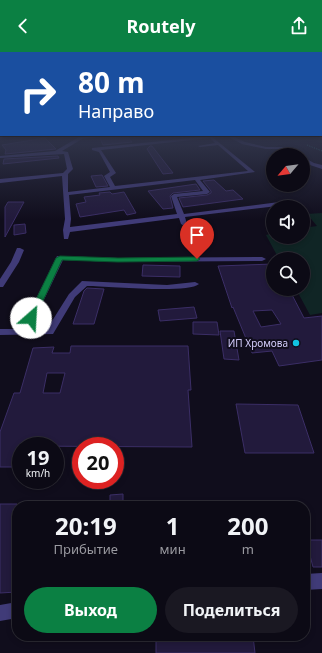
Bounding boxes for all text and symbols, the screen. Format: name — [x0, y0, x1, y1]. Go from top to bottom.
text: Routely — [127, 14, 195, 38]
icon: back — [12, 15, 34, 37]
icon: share — [288, 15, 310, 37]
text: 80 m — [78, 63, 145, 101]
icon: right — [12, 68, 64, 120]
text: Направо — [78, 99, 154, 123]
north arrow — [266, 148, 310, 192]
map controls — [266, 148, 310, 296]
button: sound — [266, 200, 310, 244]
pin — [180, 218, 214, 259]
icon: arrive — [186, 224, 208, 246]
button: search — [266, 252, 310, 296]
position arrow — [10, 297, 52, 339]
place label: ИП Хромова — [228, 336, 288, 350]
marker: ИП Хромова — [291, 338, 301, 348]
speed limit sign: 20 — [72, 437, 124, 489]
text: 19 — [27, 444, 49, 471]
text: km/h — [26, 466, 50, 480]
text: 20:19 — [55, 509, 117, 542]
text: 1 — [166, 509, 179, 542]
text: 200 — [227, 509, 268, 542]
text: Прибытие — [54, 540, 118, 558]
text: мин — [160, 540, 186, 558]
text: m — [242, 540, 254, 558]
button: Выход — [24, 587, 157, 633]
button: Поделиться — [165, 587, 298, 633]

